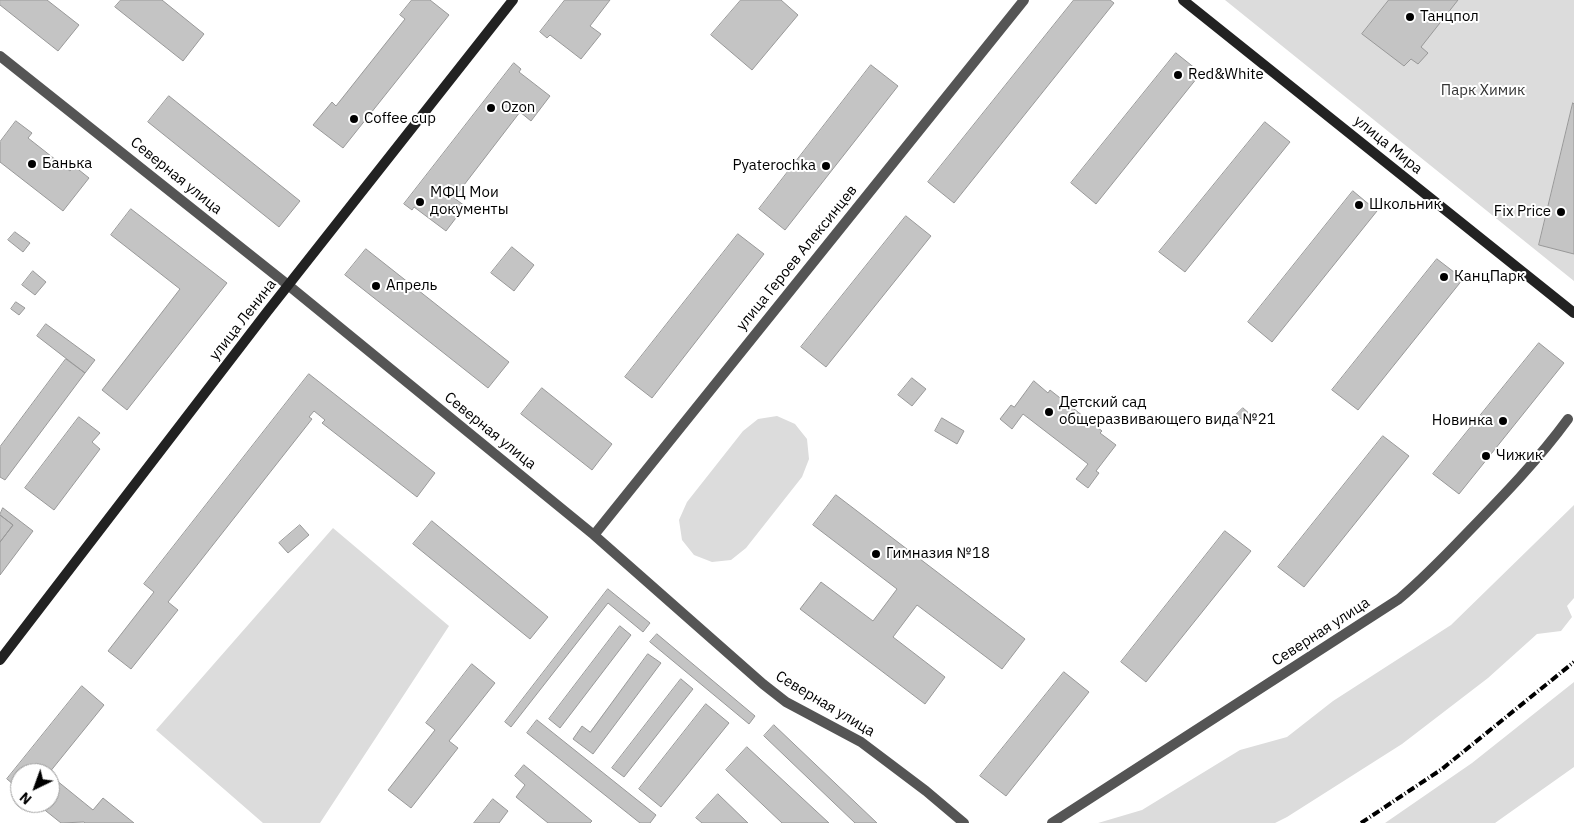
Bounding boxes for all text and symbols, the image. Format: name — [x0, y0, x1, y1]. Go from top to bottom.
place label: Танцпол — [1420, 8, 1479, 26]
marker: Танцпол — [1404, 11, 1416, 23]
place label: Red&White — [1188, 66, 1264, 84]
marker: Red&White — [1172, 69, 1184, 81]
park label: Парк Химик — [1441, 82, 1525, 100]
place label: Ozon — [501, 99, 535, 117]
marker: Ozon — [485, 102, 497, 114]
place label: Coffee cup — [364, 110, 436, 128]
street label: улица Мира — [1350, 112, 1426, 178]
marker: Coffee cup — [348, 113, 360, 125]
street label: Северная улица — [127, 134, 225, 218]
place label: Банька — [42, 155, 92, 173]
place label: Pyaterochka — [732, 157, 816, 175]
marker: Банька — [26, 158, 38, 170]
marker: Pyaterochka — [820, 160, 832, 172]
street label: улица Героев Алексинцев — [733, 182, 861, 334]
place label: МФЦ Мои документы — [430, 184, 509, 219]
marker: МФЦ Мои документы — [414, 196, 426, 208]
place label: Школьник — [1369, 196, 1442, 214]
marker: Школьник — [1353, 199, 1365, 211]
place label: Fix Price — [1494, 203, 1551, 221]
marker: Fix Price — [1555, 206, 1567, 218]
place label: КанцПарк — [1454, 268, 1525, 286]
marker: КанцПарк — [1438, 271, 1450, 283]
street label: улица Ленина — [206, 276, 280, 364]
place label: Апрель — [386, 277, 437, 295]
marker: Апрель — [370, 280, 382, 292]
street label: Северная улица — [441, 389, 539, 473]
place label: Детский сад общеразвивающего вида №21 — [1059, 394, 1276, 429]
marker: Детский сад общеразвивающего вида №21 — [1043, 406, 1055, 418]
place label: Новинка — [1432, 412, 1493, 430]
marker: Новинка — [1497, 415, 1509, 427]
place label: Чижик — [1496, 447, 1543, 465]
marker: Чижик — [1480, 450, 1492, 462]
place label: Гимназия №18 — [886, 545, 990, 563]
marker: Гимназия №18 — [870, 548, 882, 560]
street label: Северная улица — [1269, 594, 1373, 670]
street label: Северная улица — [772, 667, 878, 741]
north arrow — [10, 763, 60, 813]
text: N — [16, 788, 35, 808]

